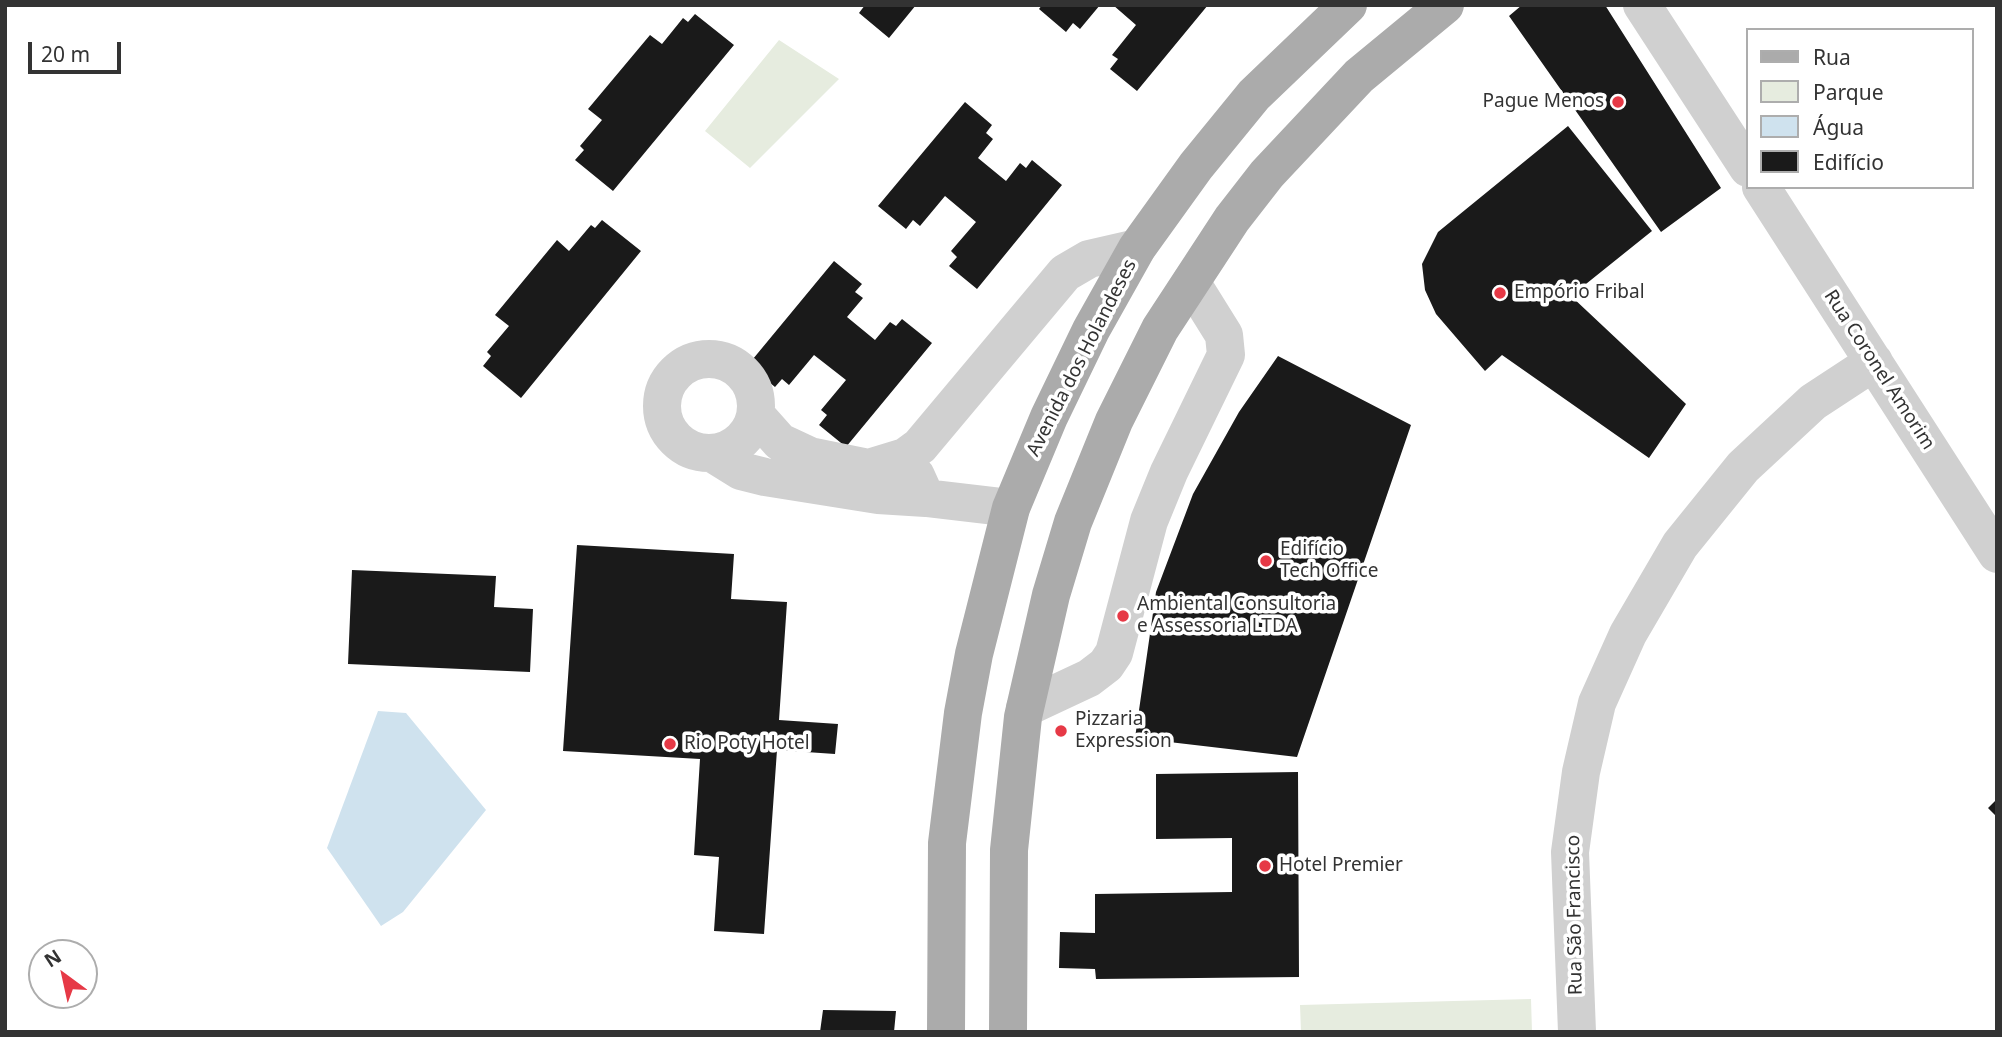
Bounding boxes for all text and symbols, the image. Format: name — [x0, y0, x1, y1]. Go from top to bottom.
scale bar — [32, 28, 124, 72]
legend — [1746, 28, 1974, 189]
text: 20 m — [41, 40, 90, 68]
text: Rua — [1813, 43, 1851, 71]
text: Parque — [1813, 78, 1883, 106]
place label: Pague Menos — [1482, 91, 1604, 113]
marker: Pague Menos — [1610, 94, 1626, 110]
text: Água — [1813, 113, 1864, 141]
text: Edifício — [1813, 148, 1884, 176]
street label: Avenida dos Holandeses — [1022, 256, 1142, 460]
place label: Empório Fribal — [1514, 282, 1645, 304]
marker: Empório Fribal — [1492, 285, 1508, 301]
street label: Rua Coronel Amorim — [1819, 286, 1939, 454]
place label: Edifício Tech Office — [1280, 539, 1378, 583]
marker: Edifício Tech Office — [1258, 553, 1274, 569]
place label: Ambiental Consultoria e Assessoria LTDA — [1137, 594, 1336, 638]
marker: Ambiental Consultoria e Assessoria LTDA — [1115, 608, 1131, 624]
place label: Pizzaria Expression — [1075, 709, 1172, 753]
marker: Pizzaria Expression — [1053, 723, 1069, 739]
place label: Rio Poty Hotel — [684, 733, 810, 755]
marker: Rio Poty Hotel — [662, 736, 678, 752]
street label: Rua São Francisco — [1562, 835, 1588, 995]
place label: Hotel Premier — [1279, 855, 1403, 877]
marker: Hotel Premier — [1257, 858, 1273, 874]
north arrow — [28, 939, 98, 1009]
text: N — [39, 943, 66, 973]

